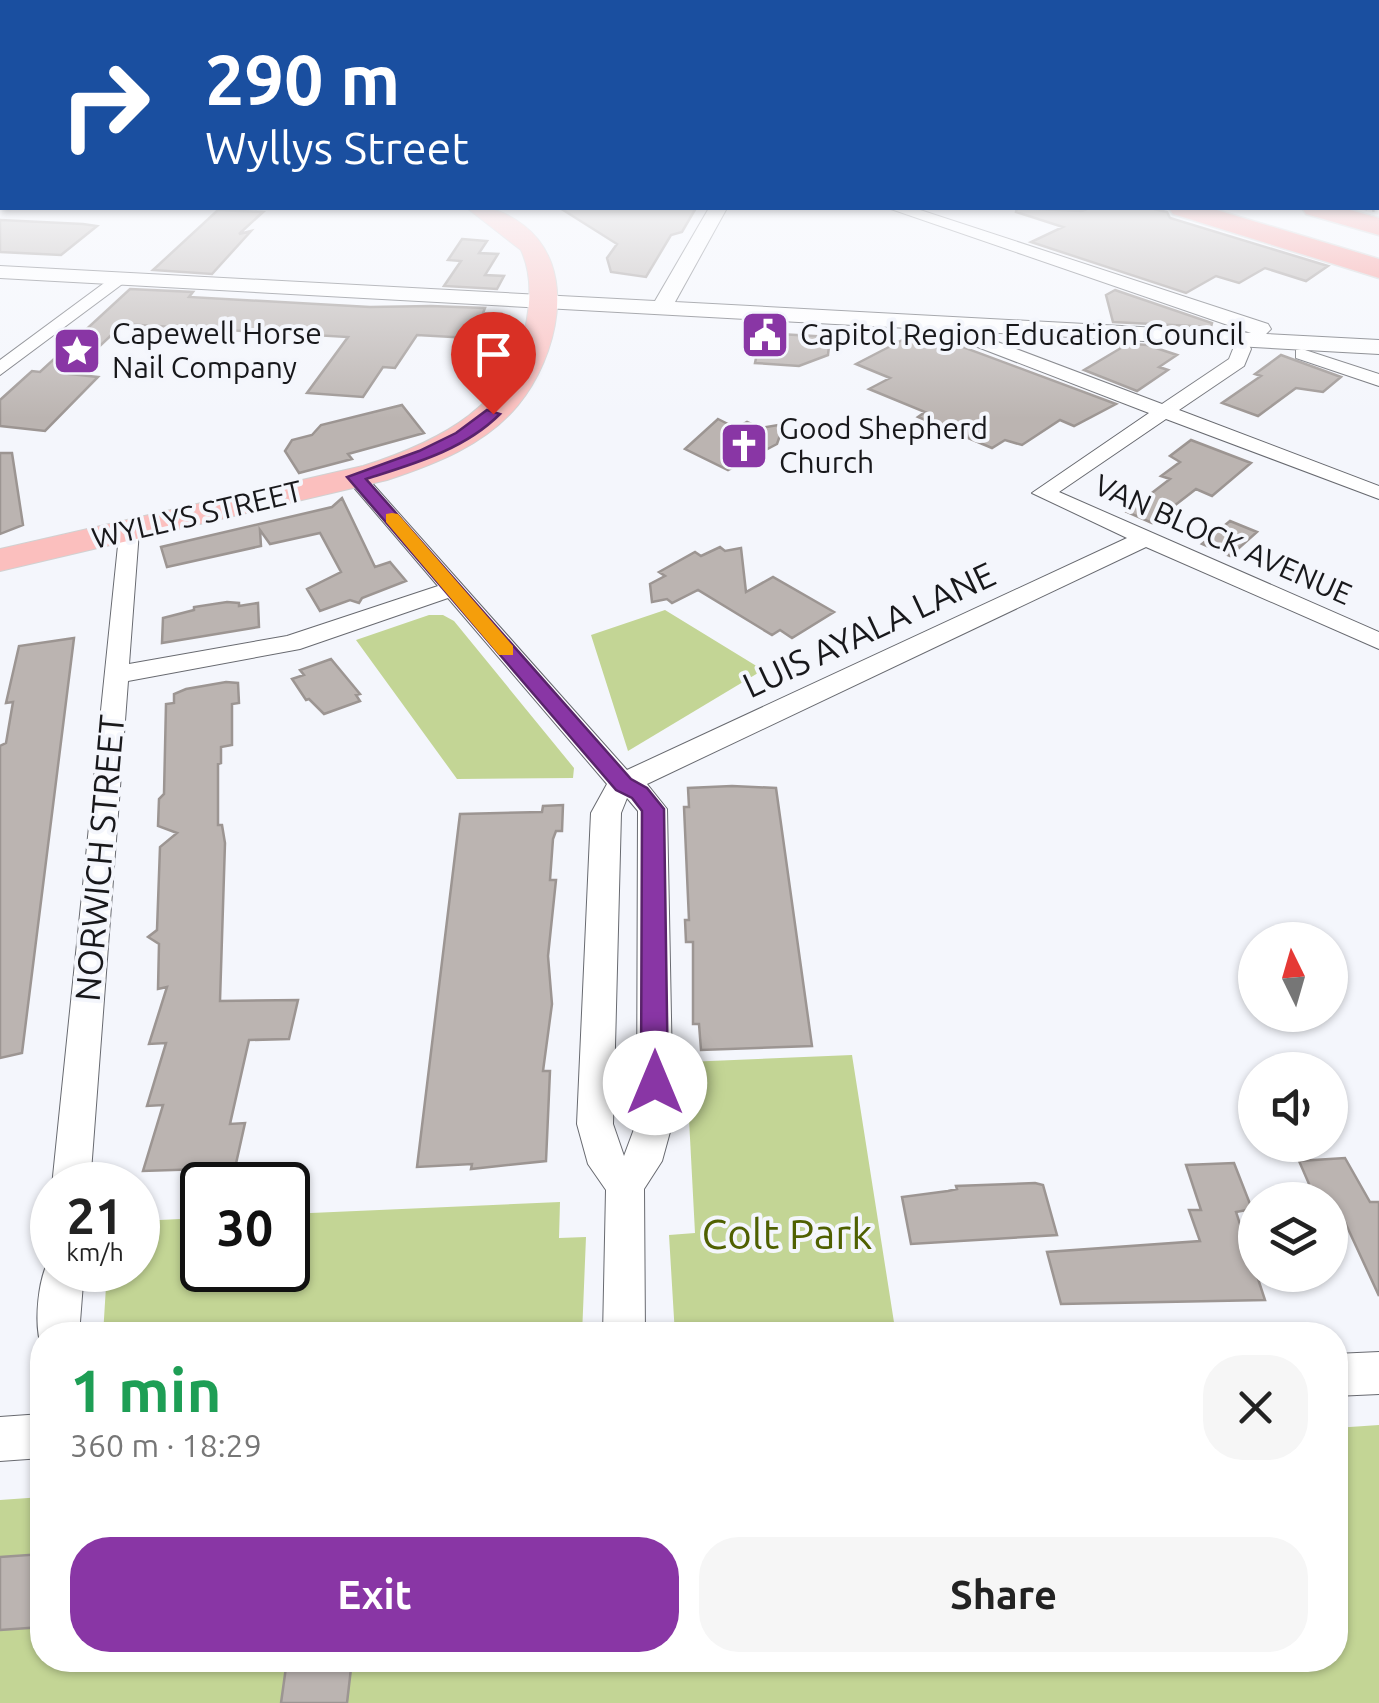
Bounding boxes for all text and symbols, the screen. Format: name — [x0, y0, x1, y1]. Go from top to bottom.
icon: right — [40, 40, 170, 170]
text: 290 m — [205, 40, 400, 118]
text: Wyllys Street — [205, 122, 469, 173]
public building icon: Capitol Region Education Council — [739, 309, 791, 361]
pin — [451, 312, 536, 415]
place label: Capewell Horse Nail Company — [112, 316, 322, 384]
place label: Capitol Region Education Council — [800, 317, 1245, 351]
place icon: Capewell Horse Nail Company — [51, 325, 103, 377]
icon: arrive — [466, 327, 521, 382]
place label: Good Shepherd Church — [779, 411, 988, 479]
church icon: Good Shepherd Church — [718, 420, 770, 472]
street label: VAN BLOCK AVENUE — [1090, 467, 1357, 611]
street label: WYLLYS STREET — [88, 473, 305, 555]
street label: LUIS AYALA LANE — [736, 553, 1001, 705]
street label: NORWICH STREET — [67, 713, 131, 1003]
north arrow — [1238, 922, 1348, 1032]
map controls — [1238, 922, 1348, 1292]
position arrow — [603, 1031, 707, 1135]
button: sound — [1238, 1052, 1348, 1162]
speed limit sign: 30 — [180, 1162, 310, 1292]
button: layers — [1238, 1182, 1348, 1292]
text: 21 — [67, 1187, 123, 1243]
park label: Colt Park — [702, 1210, 872, 1257]
text: km/h — [66, 1238, 124, 1266]
button: close — [1203, 1355, 1308, 1460]
text: 1 min — [70, 1356, 222, 1423]
text: 360 m · 18:29 — [70, 1427, 262, 1463]
button: Exit — [70, 1537, 679, 1652]
button: Share — [699, 1537, 1308, 1652]

